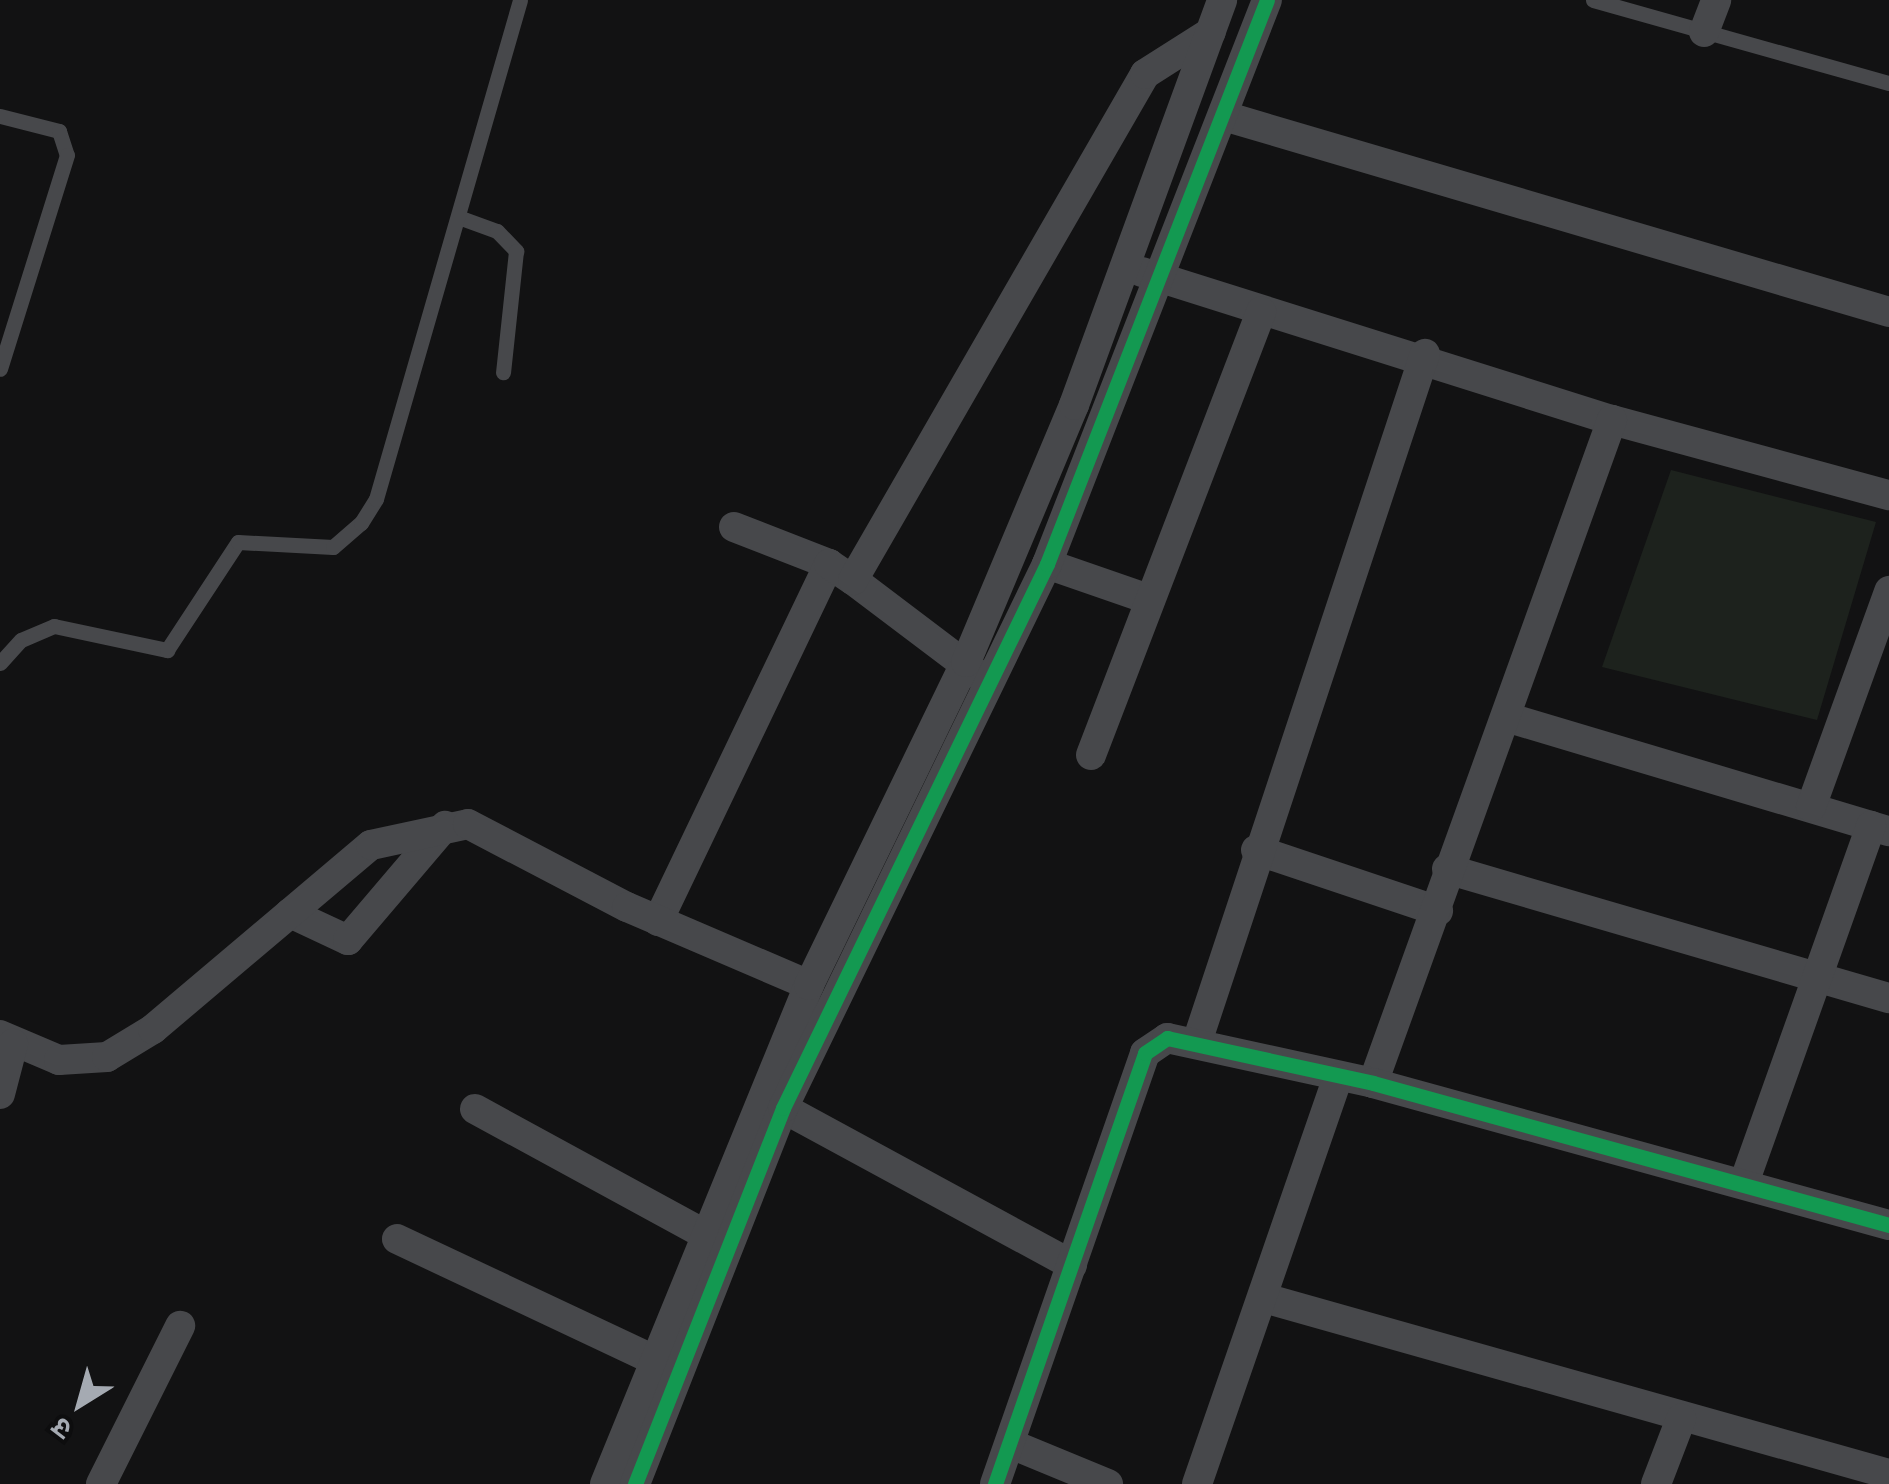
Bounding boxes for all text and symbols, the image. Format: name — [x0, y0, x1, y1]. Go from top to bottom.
north arrow — [30, 1354, 130, 1454]
text: उ — [45, 1410, 78, 1446]

